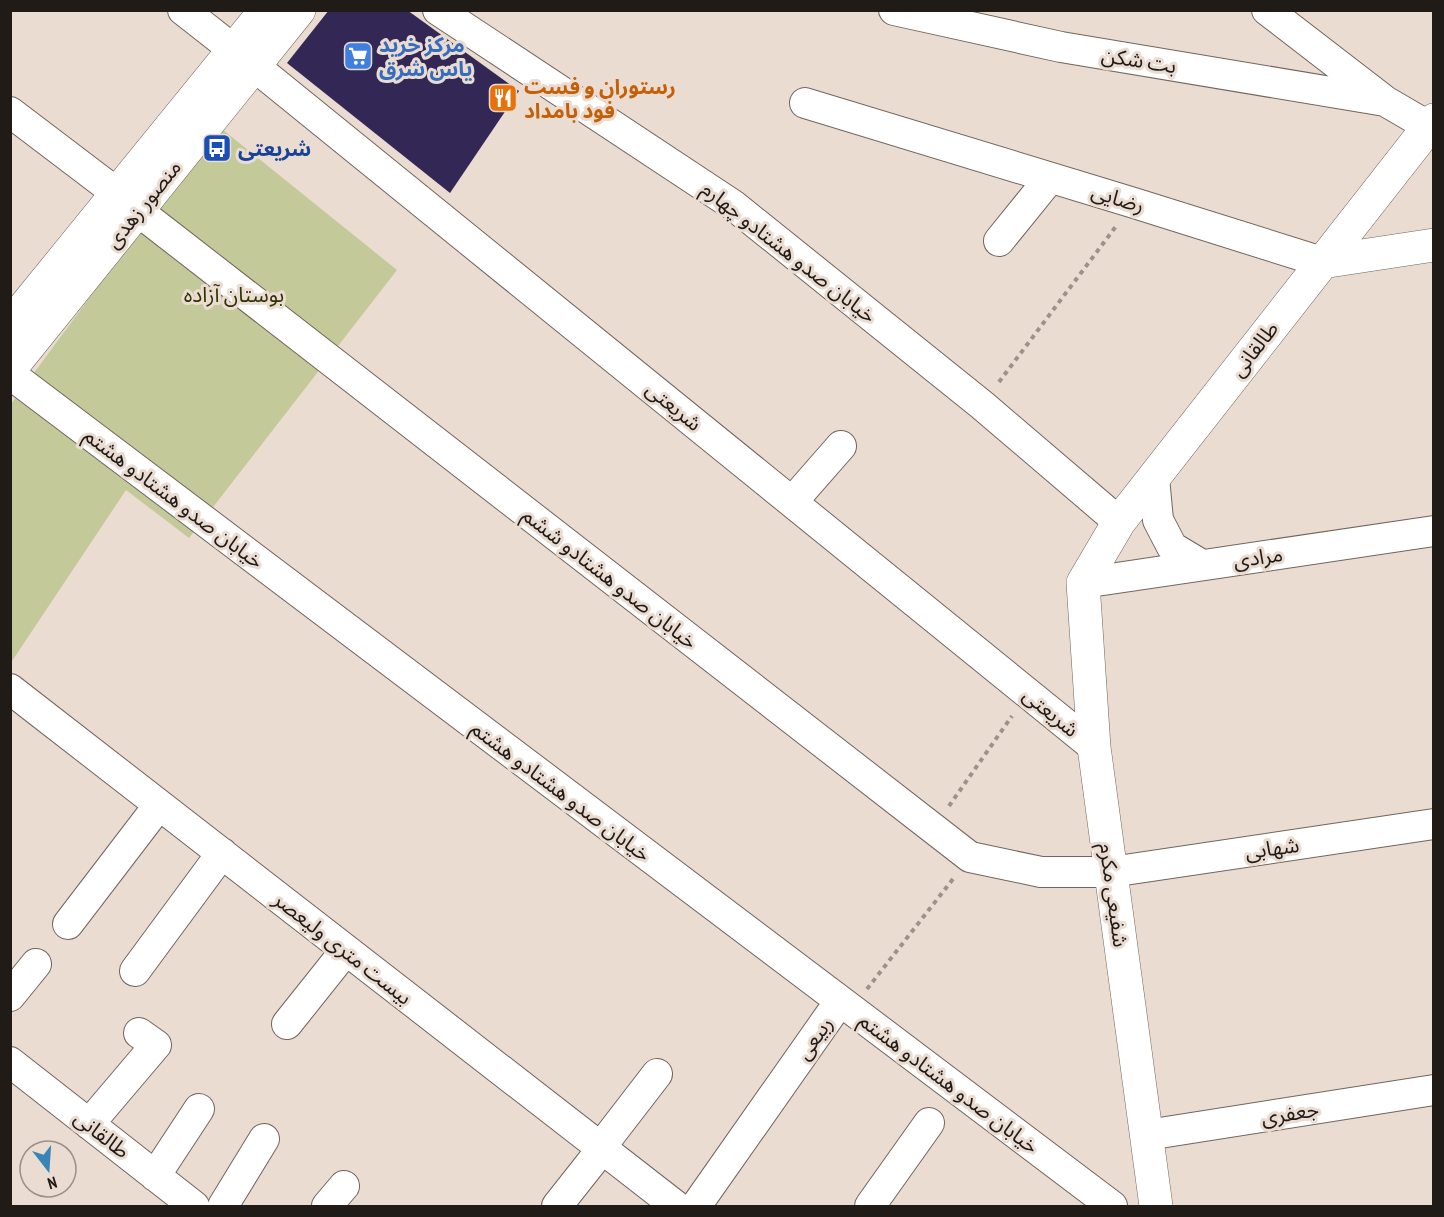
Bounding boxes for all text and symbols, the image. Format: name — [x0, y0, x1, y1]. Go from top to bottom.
place label: مرکز خرید یاس شرق — [379, 31, 473, 82]
supermarket icon: مرکز خرید یاس شرق — [342, 40, 374, 72]
street label: بت شکن — [1100, 41, 1178, 79]
place label: رستوران و فست فود بامداد — [524, 73, 676, 124]
restaurant icon: رستوران و فست فود بامداد — [487, 82, 519, 114]
bus stop icon: شریعتی — [201, 132, 233, 164]
place label: شریعتی — [238, 135, 311, 162]
street label: منصور زهدی — [99, 154, 187, 254]
street label: خیابان صدو هشتادو چهارم — [694, 175, 882, 331]
street label: رضایی — [1088, 177, 1148, 219]
park label: بوستان آزاده — [184, 281, 284, 308]
street label: طالقانی — [1224, 316, 1284, 382]
street label: شریعتی — [640, 375, 708, 437]
street label: خیابان صدو هشتادو هشتم — [78, 422, 269, 576]
street label: خیابان صدو هشتادو ششم — [516, 501, 703, 656]
street label: مرادی — [1231, 540, 1285, 574]
street label: شریعتی — [1017, 681, 1085, 743]
street label: خیابان صدو هشتادو هشتم — [465, 715, 656, 869]
street label: شهابی — [1243, 831, 1301, 865]
street label: شفیعی مکرم — [1090, 841, 1135, 949]
street label: بیست متری ولیعصر — [268, 885, 418, 1010]
street label: خیابان صدو هشتادو هشتم — [853, 1007, 1044, 1161]
street label: ربیعی — [789, 1011, 839, 1065]
street label: جعفری — [1259, 1095, 1321, 1131]
street label: طالقانی — [69, 1104, 135, 1164]
north arrow — [18, 1139, 78, 1199]
text: N — [45, 1173, 59, 1194]

